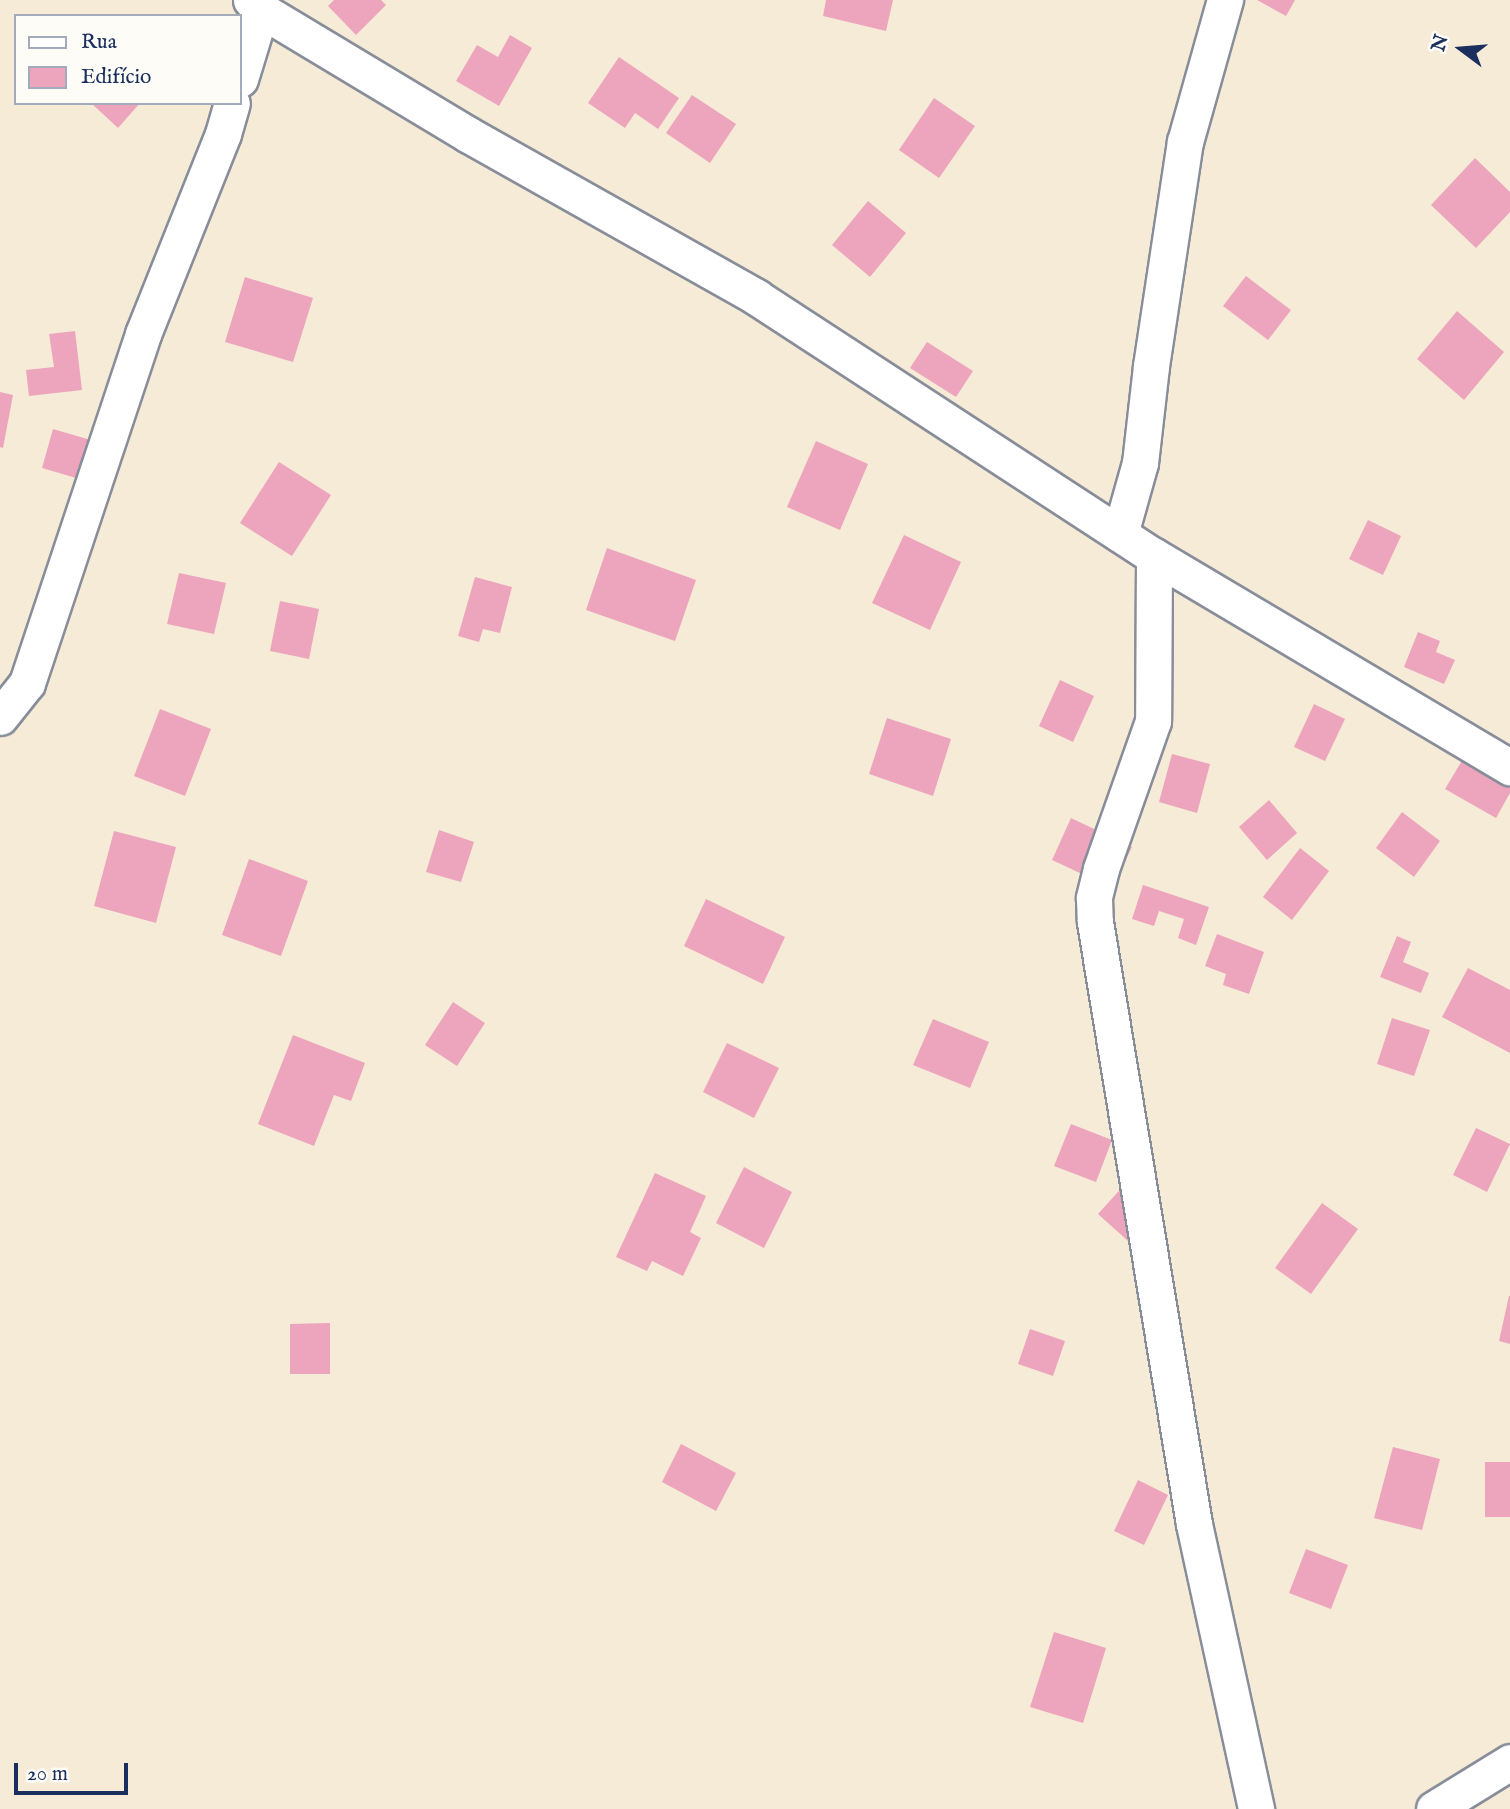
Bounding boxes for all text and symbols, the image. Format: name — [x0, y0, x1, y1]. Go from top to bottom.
legend — [14, 14, 242, 105]
north arrow — [1426, 14, 1496, 84]
text: Rua — [81, 29, 117, 56]
text: N — [1427, 32, 1455, 54]
text: Edifício — [81, 64, 151, 91]
scale bar — [18, 1750, 131, 1794]
text: 20 m — [27, 1761, 68, 1788]

